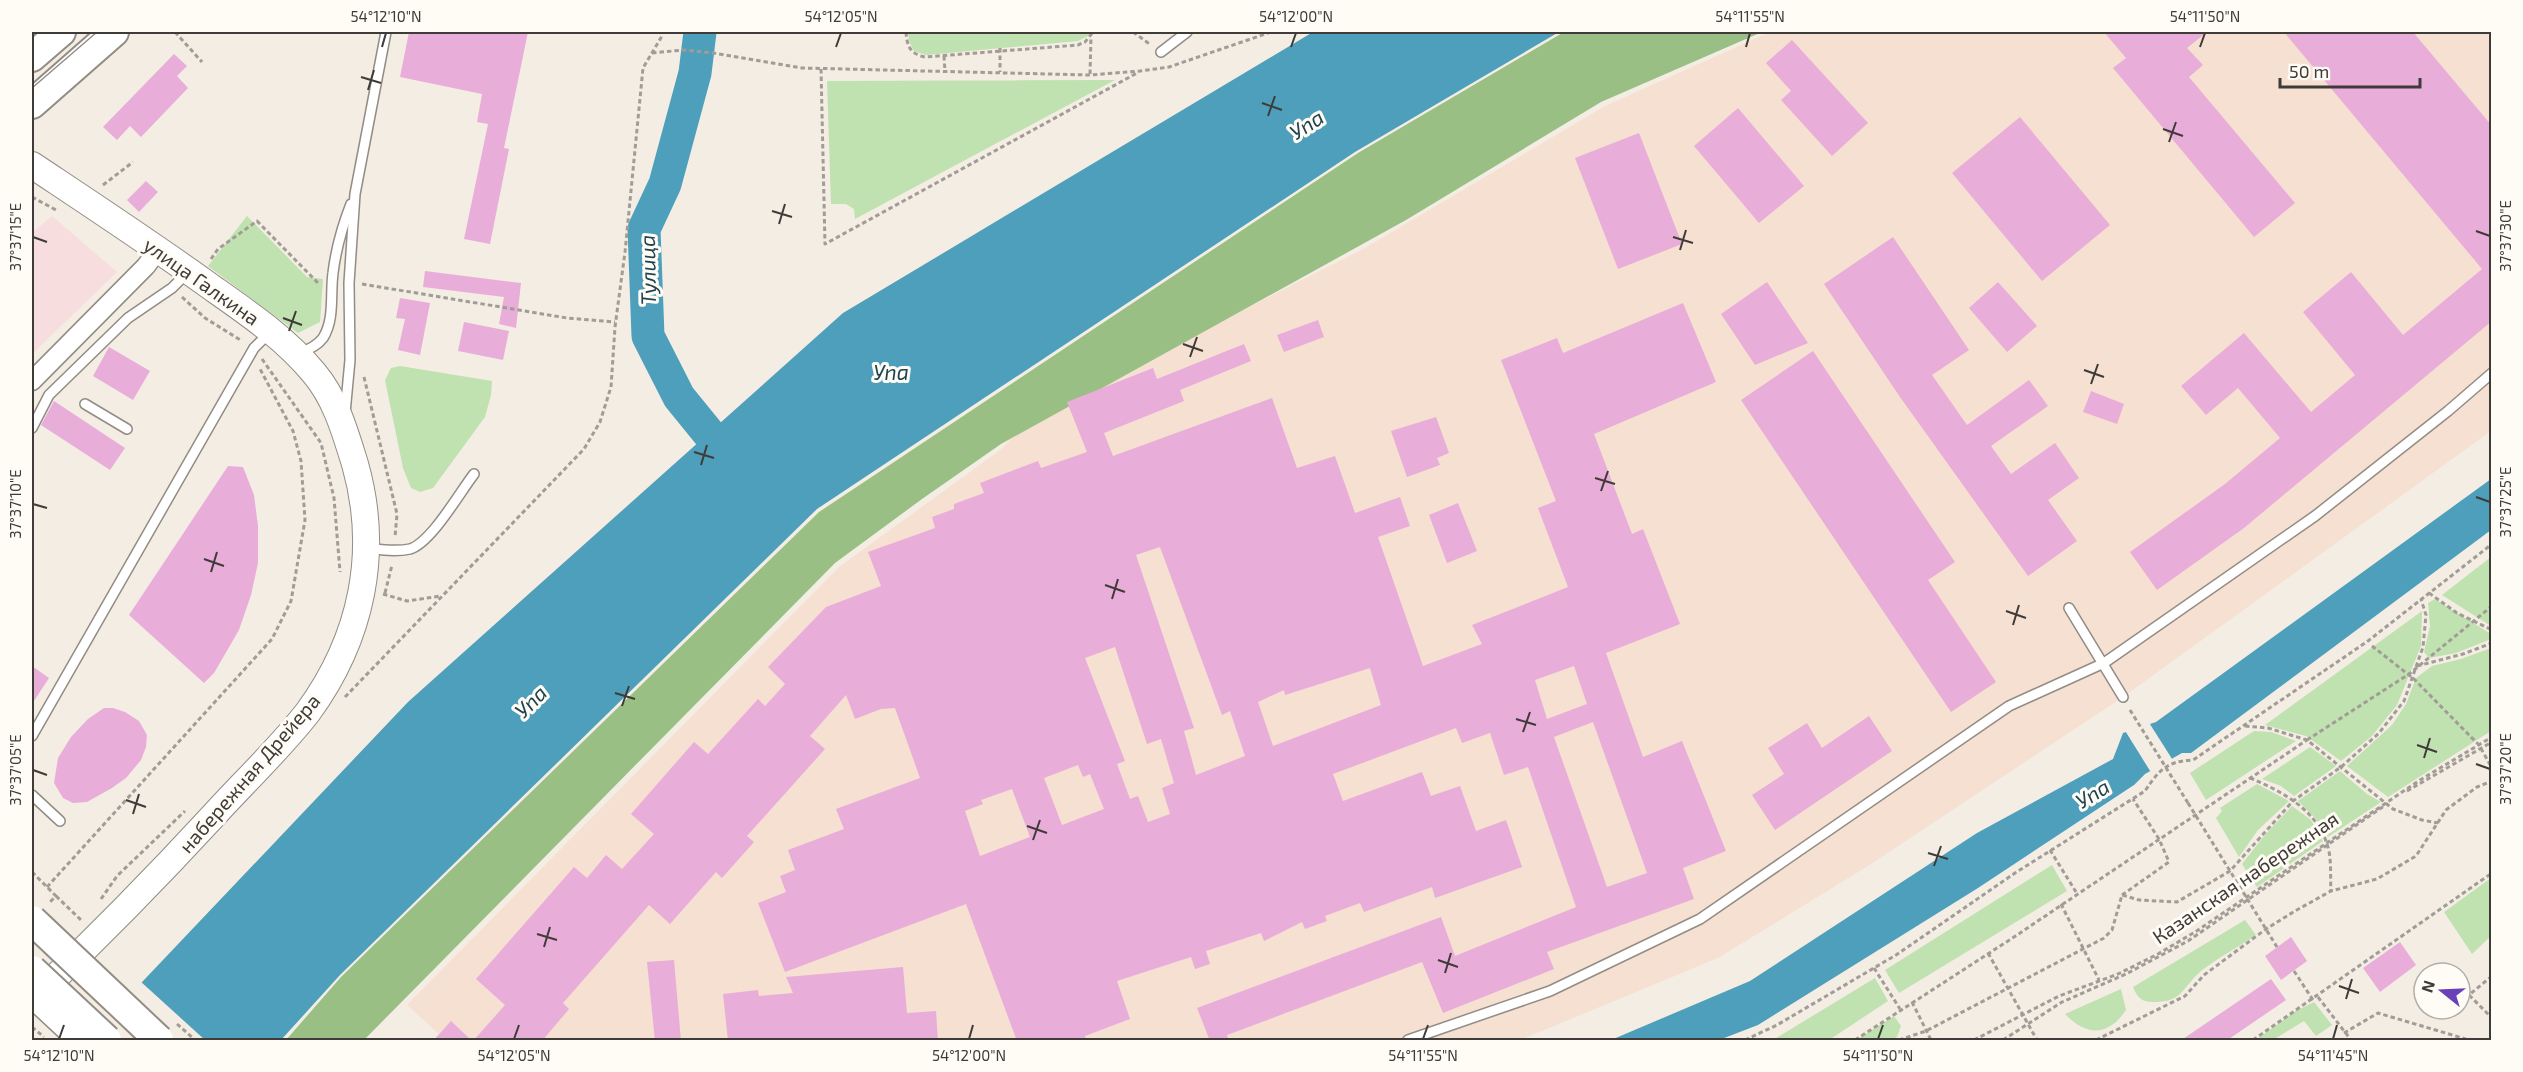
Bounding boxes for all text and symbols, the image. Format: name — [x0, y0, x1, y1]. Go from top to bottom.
text: 54°12'10"N — [350, 7, 422, 25]
text: 54°12'05"N — [804, 7, 878, 25]
text: 54°12'00"N — [1259, 7, 1333, 25]
text: 54°11'55"N — [1715, 7, 1785, 25]
text: 54°11'50"N — [2170, 7, 2240, 25]
scale bar — [2280, 51, 2420, 89]
text: 50 m — [2289, 60, 2329, 82]
water label: Упа — [1284, 104, 1328, 144]
text: 37°37'30"E — [2496, 200, 2514, 272]
text: 37°37'15"E — [6, 203, 24, 271]
street label: улица Галкина — [139, 232, 265, 331]
water label: Тулица — [634, 235, 660, 305]
water label: Упа — [873, 359, 909, 384]
text: 37°37'25"E — [2496, 467, 2514, 537]
text: 37°37'10"E — [6, 469, 24, 539]
water label: Упа — [509, 680, 551, 722]
street label: набережная Дрейера — [173, 689, 325, 857]
text: 37°37'20"E — [2496, 733, 2514, 805]
text: 37°37'05"E — [6, 734, 24, 806]
water label: Упа — [2070, 773, 2114, 813]
street label: Казанская набережная — [2147, 806, 2343, 948]
north arrow — [2412, 961, 2472, 1021]
text: N — [2416, 978, 2438, 995]
text: 54°12'10"N — [23, 1046, 95, 1064]
text: 54°12'05"N — [477, 1046, 551, 1064]
text: 54°12'00"N — [932, 1046, 1006, 1064]
text: 54°11'55"N — [1388, 1046, 1458, 1064]
text: 54°11'50"N — [1843, 1046, 1913, 1064]
text: 54°11'45"N — [2298, 1046, 2368, 1064]

